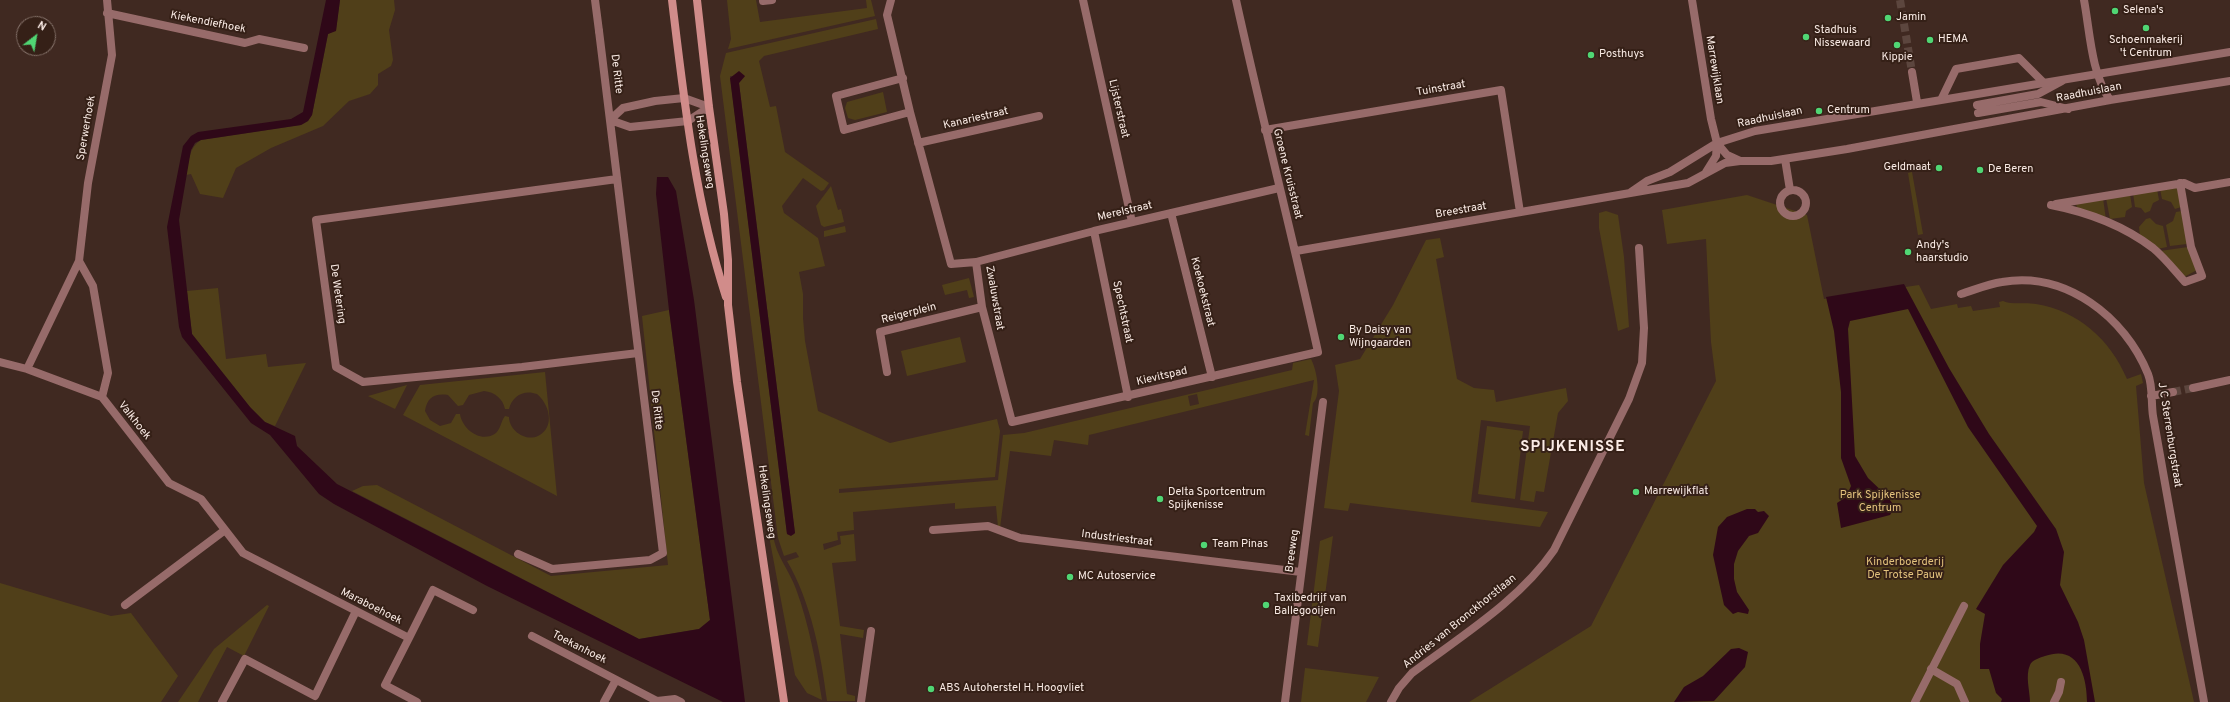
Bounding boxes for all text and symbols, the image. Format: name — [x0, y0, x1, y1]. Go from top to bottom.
place label: Selena's — [2123, 4, 2164, 18]
marker: Selena's — [2110, 6, 2120, 16]
street label: Kiekendiefhoek — [169, 9, 247, 37]
place label: Jamin — [1896, 11, 1926, 25]
marker: Jamin — [1883, 13, 1893, 23]
north arrow — [16, 16, 56, 56]
text: N — [35, 19, 49, 35]
marker: Schoenmakerij 't Centrum — [2141, 23, 2151, 33]
place label: Stadhuis Nissewaard — [1814, 24, 1870, 50]
marker: Stadhuis Nissewaard — [1801, 32, 1811, 42]
place label: HEMA — [1938, 33, 1968, 47]
place label: Schoenmakerij 't Centrum — [2109, 34, 2183, 60]
street label: Marrewijklaan — [1702, 35, 1726, 105]
marker: HEMA — [1925, 35, 1935, 45]
marker: Kippie — [1892, 40, 1902, 50]
place label: Posthuys — [1599, 48, 1644, 62]
marker: Posthuys — [1586, 50, 1596, 60]
place label: Kippie — [1881, 51, 1913, 65]
street label: De Ritte — [607, 53, 625, 95]
street label: Lijsterstraat — [1105, 78, 1131, 140]
street label: Tuinstraat — [1415, 78, 1467, 100]
street label: Raadhuislaan — [2055, 80, 2123, 106]
street label: Sperwerhoek — [75, 94, 99, 162]
place label: Centrum — [1827, 104, 1870, 118]
street label: Kanariestraat — [942, 105, 1010, 133]
street label: Raadhuislaan — [1736, 105, 1804, 131]
marker: Centrum — [1814, 106, 1824, 116]
street label: Hekelingseweg — [692, 114, 716, 190]
street label: Groene Kruisstraat — [1269, 127, 1305, 221]
place label: Geldmaat — [1883, 161, 1931, 175]
marker: Geldmaat — [1934, 163, 1944, 173]
place label: De Beren — [1988, 163, 2033, 177]
marker: De Beren — [1975, 165, 1985, 175]
street label: Merelstraat — [1096, 199, 1154, 225]
street label: Breestraat — [1434, 200, 1488, 222]
place label: Andy's haarstudio — [1916, 239, 1968, 265]
marker: Andy's haarstudio — [1903, 247, 1913, 257]
street label: Koekoekstraat — [1187, 256, 1217, 328]
street label: De Wetering — [326, 263, 348, 325]
street label: Zwaluwstraat — [982, 265, 1006, 331]
street label: Spechtstraat — [1109, 280, 1135, 344]
street label: Reigerplein — [880, 301, 938, 327]
place label: By Daisy van Wijngaarden — [1349, 324, 1411, 350]
marker: By Daisy van Wijngaarden — [1336, 332, 1346, 342]
street label: Kievitspad — [1135, 365, 1189, 389]
street label: J C Sterrenburgstraat — [2154, 381, 2184, 489]
street label: De Ritte — [647, 389, 665, 431]
street label: Valkhoek — [115, 399, 153, 443]
district label: SPIJKENISSE — [1520, 439, 1626, 457]
street label: Hekelingseweg — [754, 464, 778, 540]
place label: Marrewijkflat — [1644, 485, 1708, 499]
place label: Delta Sportcentrum Spijkenisse — [1168, 486, 1265, 512]
marker: Marrewijkflat — [1631, 487, 1641, 497]
park label: Park Spijkenisse Centrum — [1840, 489, 1920, 515]
marker: Delta Sportcentrum Spijkenisse — [1155, 494, 1165, 504]
street label: Industriestraat — [1081, 528, 1153, 550]
street label: Breeweg — [1283, 529, 1303, 573]
place label: Team Pinas — [1212, 538, 1268, 552]
marker: Team Pinas — [1199, 540, 1209, 550]
park label: Kinderboerderij De Trotse Pauw — [1866, 556, 1944, 582]
place label: MC Autoservice — [1078, 570, 1156, 584]
marker: MC Autoservice — [1065, 572, 1075, 582]
street label: Andries van Bronckhorstlaan — [1401, 572, 1519, 672]
street label: Maraboehoek — [338, 586, 404, 628]
place label: Taxibedrijf van Ballegooijen — [1274, 592, 1347, 618]
marker: Taxibedrijf van Ballegooijen — [1261, 600, 1271, 610]
street label: Toekanhoek — [549, 629, 609, 667]
place label: ABS Autoherstel H. Hoogvliet — [939, 682, 1084, 696]
marker: ABS Autoherstel H. Hoogvliet — [926, 684, 936, 694]

